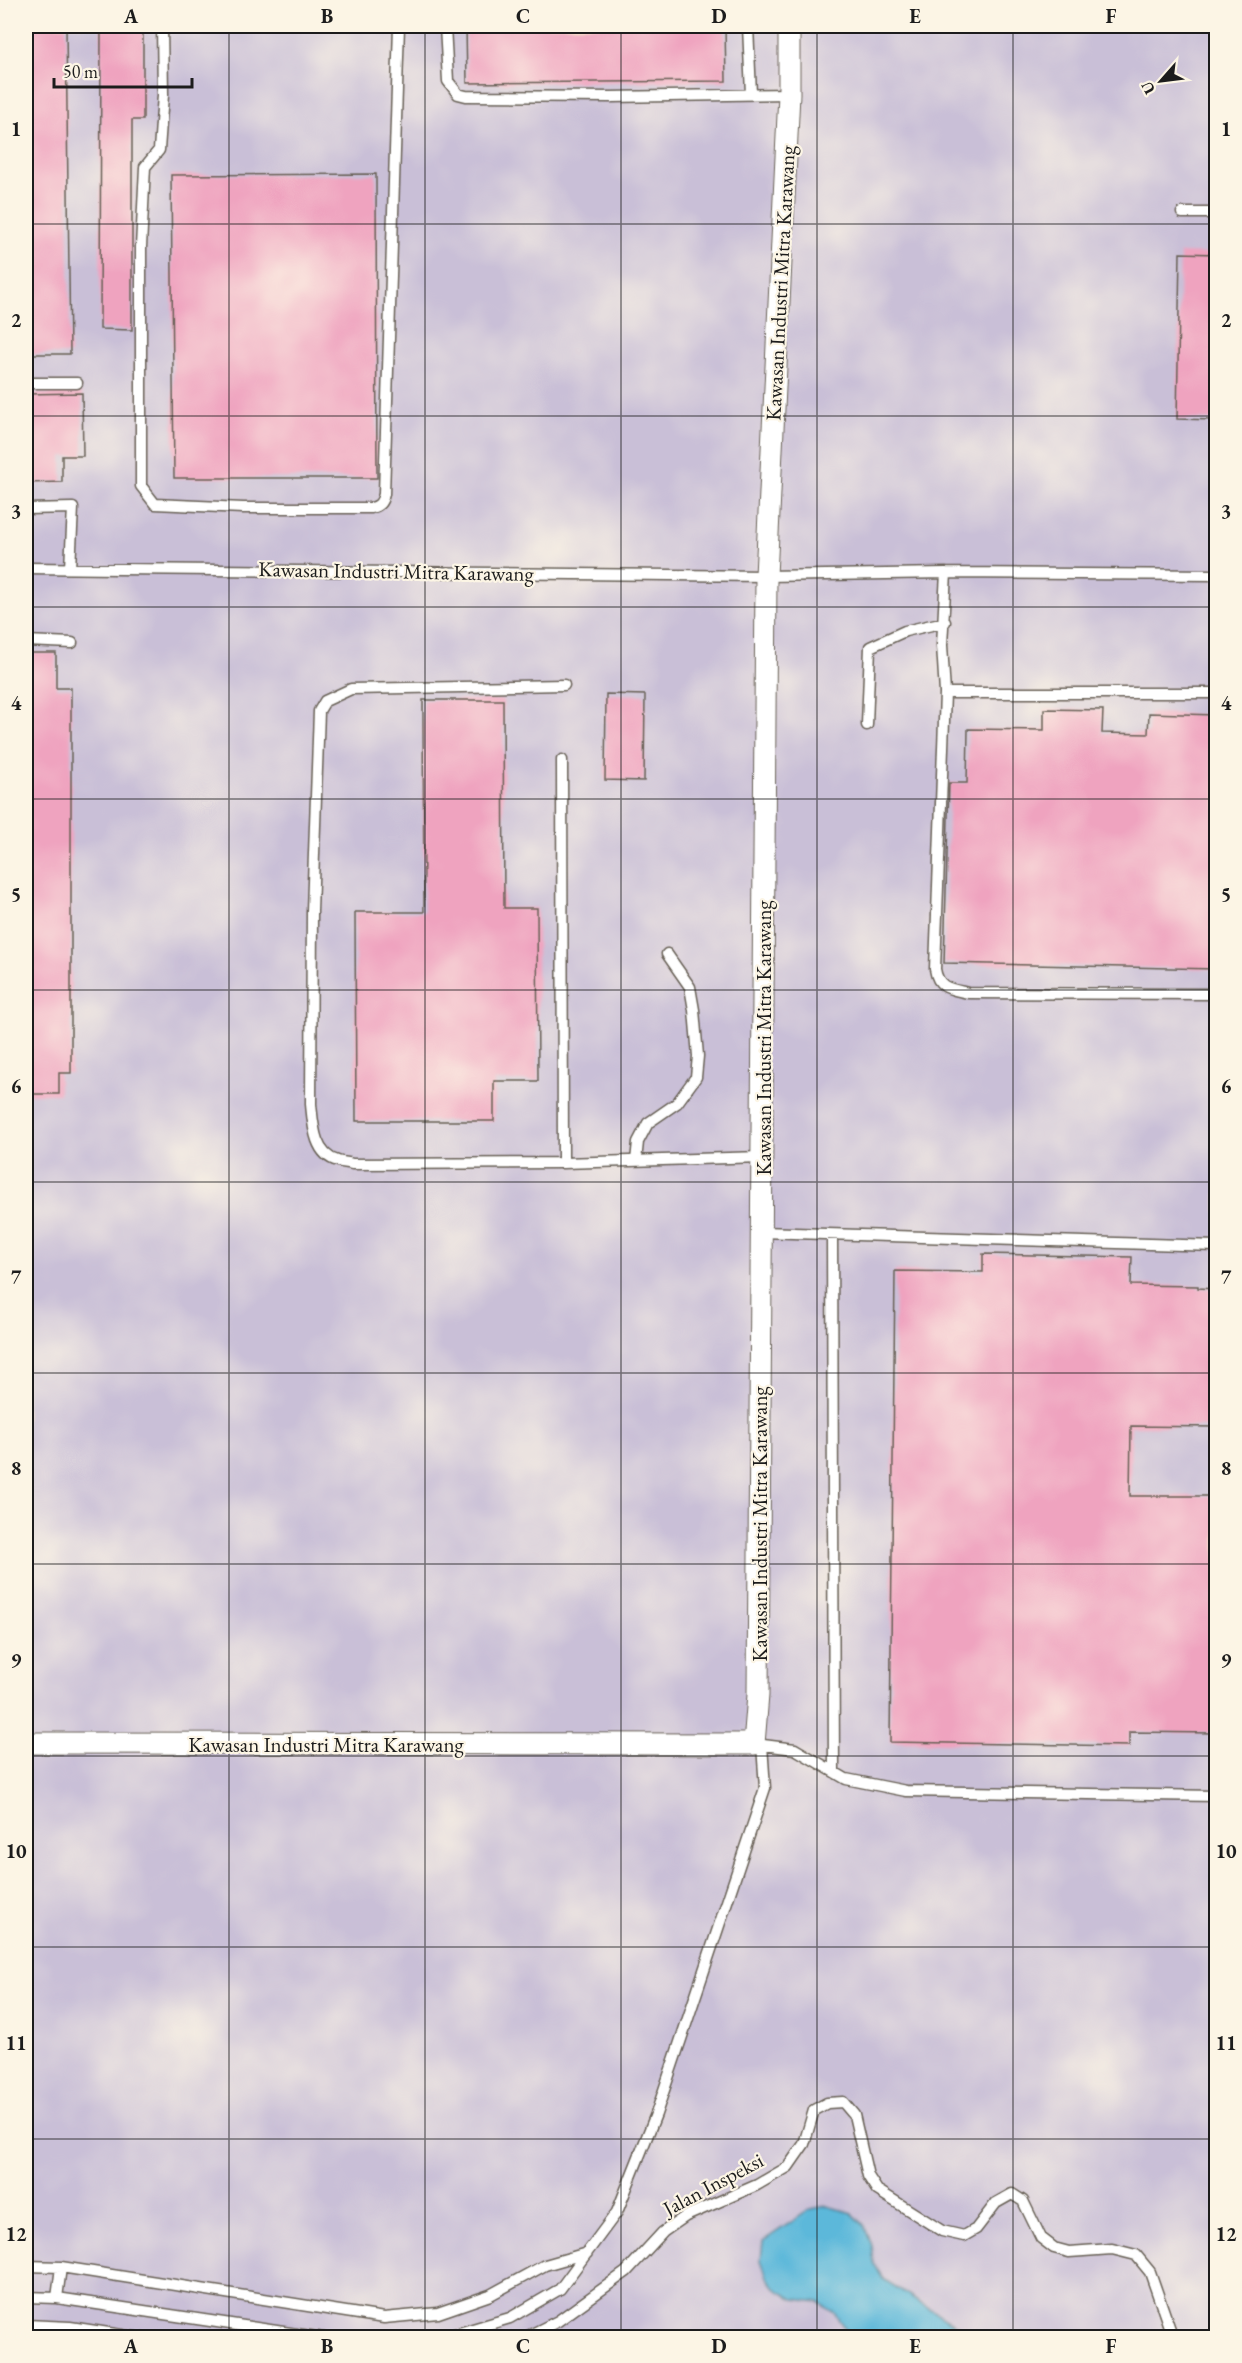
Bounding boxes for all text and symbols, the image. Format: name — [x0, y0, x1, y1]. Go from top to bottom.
text: A — [123, 3, 139, 29]
text: B — [321, 3, 333, 29]
text: C — [516, 3, 530, 29]
text: D — [711, 3, 727, 29]
text: E — [909, 3, 921, 29]
text: F — [1106, 3, 1117, 29]
scale bar — [54, 51, 192, 89]
north arrow — [1131, 51, 1191, 111]
text: 50 m — [63, 60, 98, 83]
text: U — [1136, 78, 1160, 98]
text: 1 — [11, 116, 21, 142]
text: 1 — [1221, 116, 1231, 142]
street label: Kawasan Industri Mitra Karawang — [759, 144, 801, 421]
text: 2 — [11, 307, 22, 333]
text: 2 — [1221, 307, 1232, 333]
text: 3 — [11, 498, 21, 524]
text: 3 — [1221, 498, 1231, 524]
street label: Kawasan Industri Mitra Karawang — [258, 555, 535, 587]
text: 4 — [11, 690, 22, 716]
text: 4 — [1221, 690, 1232, 716]
text: 5 — [11, 881, 21, 907]
text: 5 — [1221, 881, 1231, 907]
street label: Kawasan Industri Mitra Karawang — [750, 899, 777, 1176]
text: 6 — [11, 1073, 22, 1099]
text: 6 — [1221, 1073, 1232, 1099]
text: 7 — [11, 1264, 22, 1290]
text: 7 — [1221, 1264, 1232, 1290]
street label: Kawasan Industri Mitra Karawang — [746, 1385, 773, 1662]
text: 8 — [11, 1455, 21, 1481]
text: 8 — [1221, 1455, 1231, 1481]
text: 9 — [11, 1647, 22, 1673]
text: 9 — [1221, 1647, 1232, 1673]
street label: Kawasan Industri Mitra Karawang — [188, 1731, 465, 1758]
text: 10 — [5, 1838, 27, 1864]
text: 10 — [1215, 1838, 1237, 1864]
text: 11 — [5, 2030, 27, 2056]
text: 11 — [1215, 2030, 1237, 2056]
street label: Jalan Inspeksi — [656, 2146, 768, 2223]
text: 12 — [5, 2221, 27, 2247]
text: 12 — [1215, 2221, 1237, 2247]
text: A — [123, 2333, 139, 2359]
text: B — [321, 2333, 333, 2359]
text: C — [516, 2333, 530, 2359]
text: D — [711, 2333, 727, 2359]
text: E — [909, 2333, 921, 2359]
text: F — [1106, 2333, 1117, 2359]

